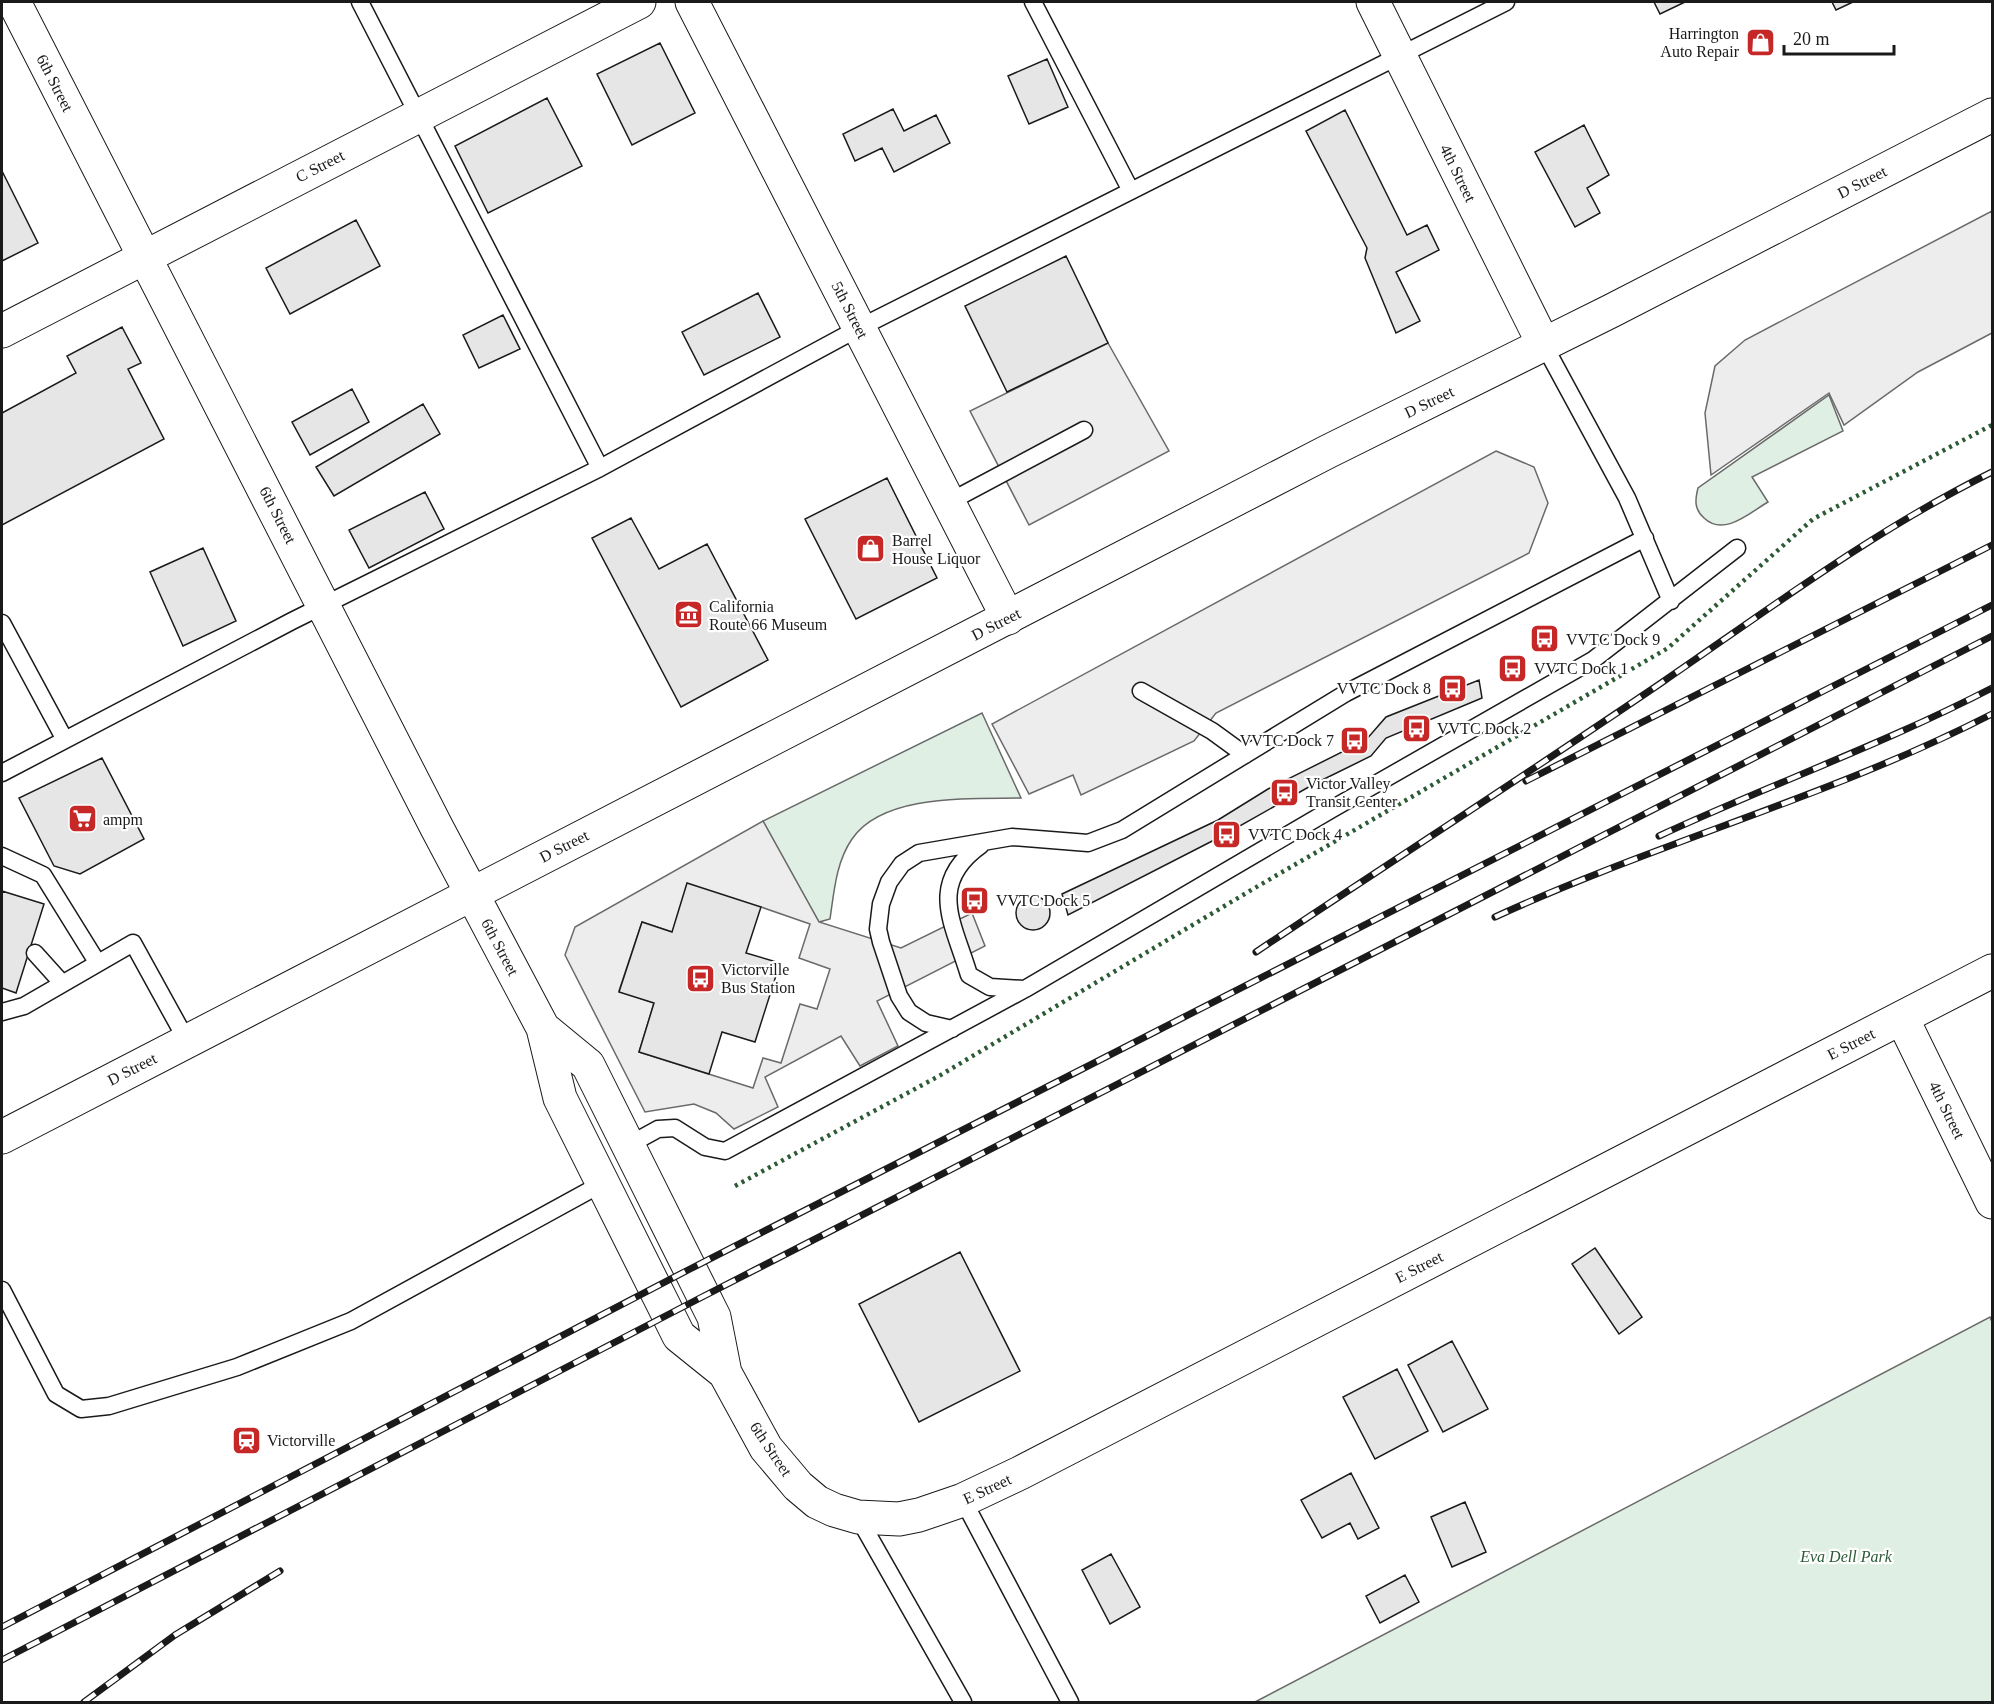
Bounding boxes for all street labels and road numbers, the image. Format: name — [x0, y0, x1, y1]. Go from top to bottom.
street label: 6th Street — [33, 52, 77, 115]
street label: 4th Street — [1437, 142, 1479, 205]
street label: C Street — [293, 146, 348, 185]
street label: D Street — [1835, 162, 1890, 202]
street label: 5th Street — [828, 279, 872, 342]
street label: D Street — [1402, 383, 1457, 421]
street label: 6th Street — [256, 484, 300, 547]
street label: D Street — [969, 604, 1024, 644]
street label: D Street — [537, 826, 592, 866]
street label: 6th Street — [478, 916, 522, 979]
street label: E Street — [1824, 1025, 1878, 1063]
street label: D Street — [105, 1049, 160, 1089]
street label: 4th Street — [1926, 1079, 1968, 1142]
street label: E Street — [1392, 1248, 1446, 1286]
street label: 6th Street — [747, 1419, 796, 1480]
street label: E Street — [960, 1470, 1014, 1508]

